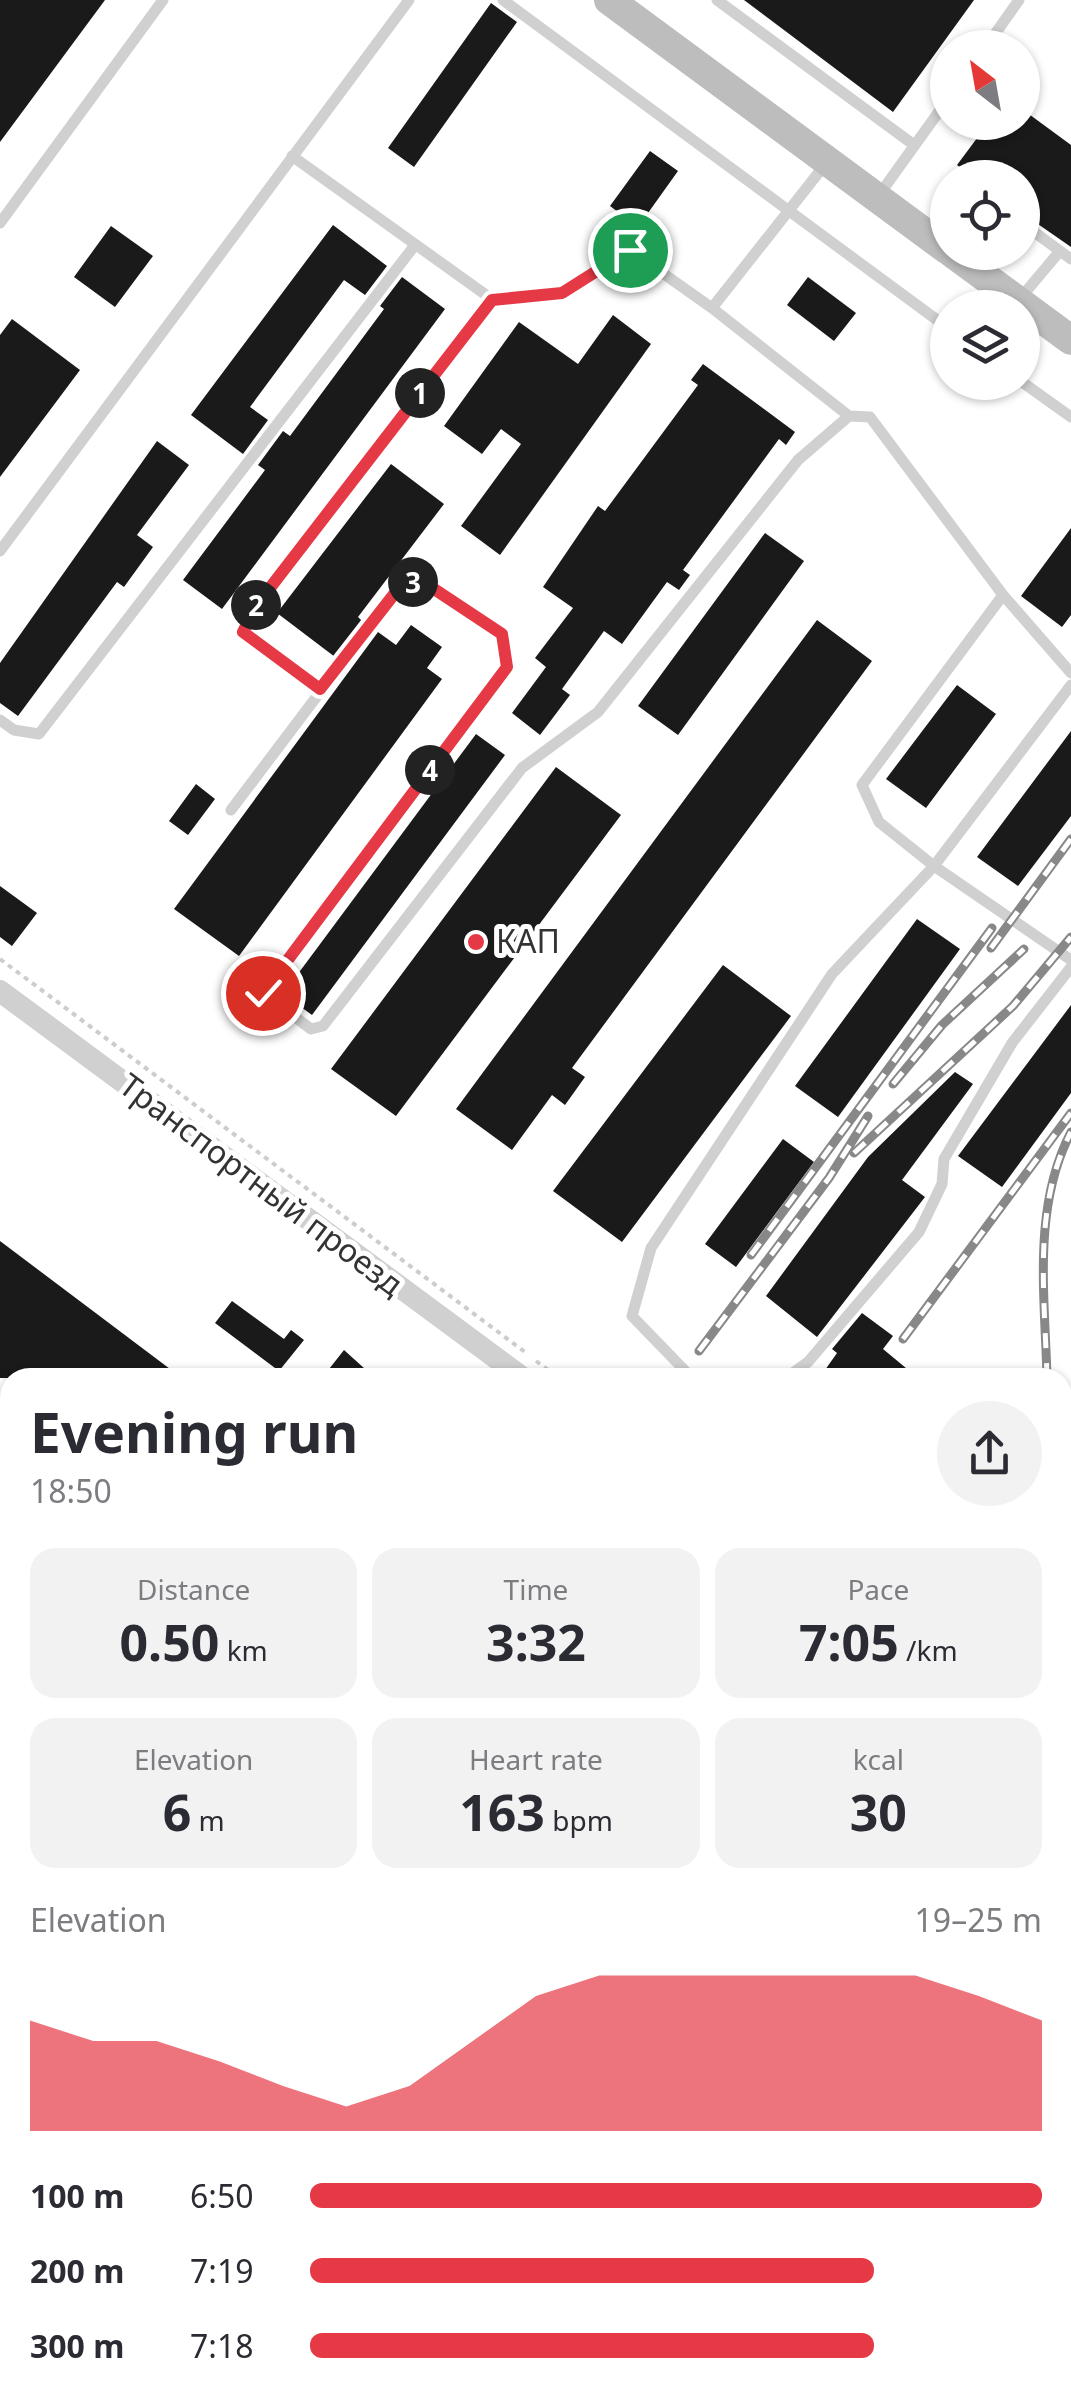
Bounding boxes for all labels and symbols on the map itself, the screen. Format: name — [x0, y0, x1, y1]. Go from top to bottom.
north arrow — [930, 30, 1040, 140]
pin — [588, 208, 673, 293]
pin: 1 — [395, 368, 445, 418]
pin: 3 — [388, 557, 438, 607]
pin: 2 — [231, 580, 281, 630]
pin: 4 — [405, 745, 455, 795]
place label: КАП — [496, 919, 560, 962]
marker: КАП — [465, 931, 487, 953]
pin — [221, 951, 306, 1036]
street label: Транспортный проезд — [111, 1063, 413, 1305]

